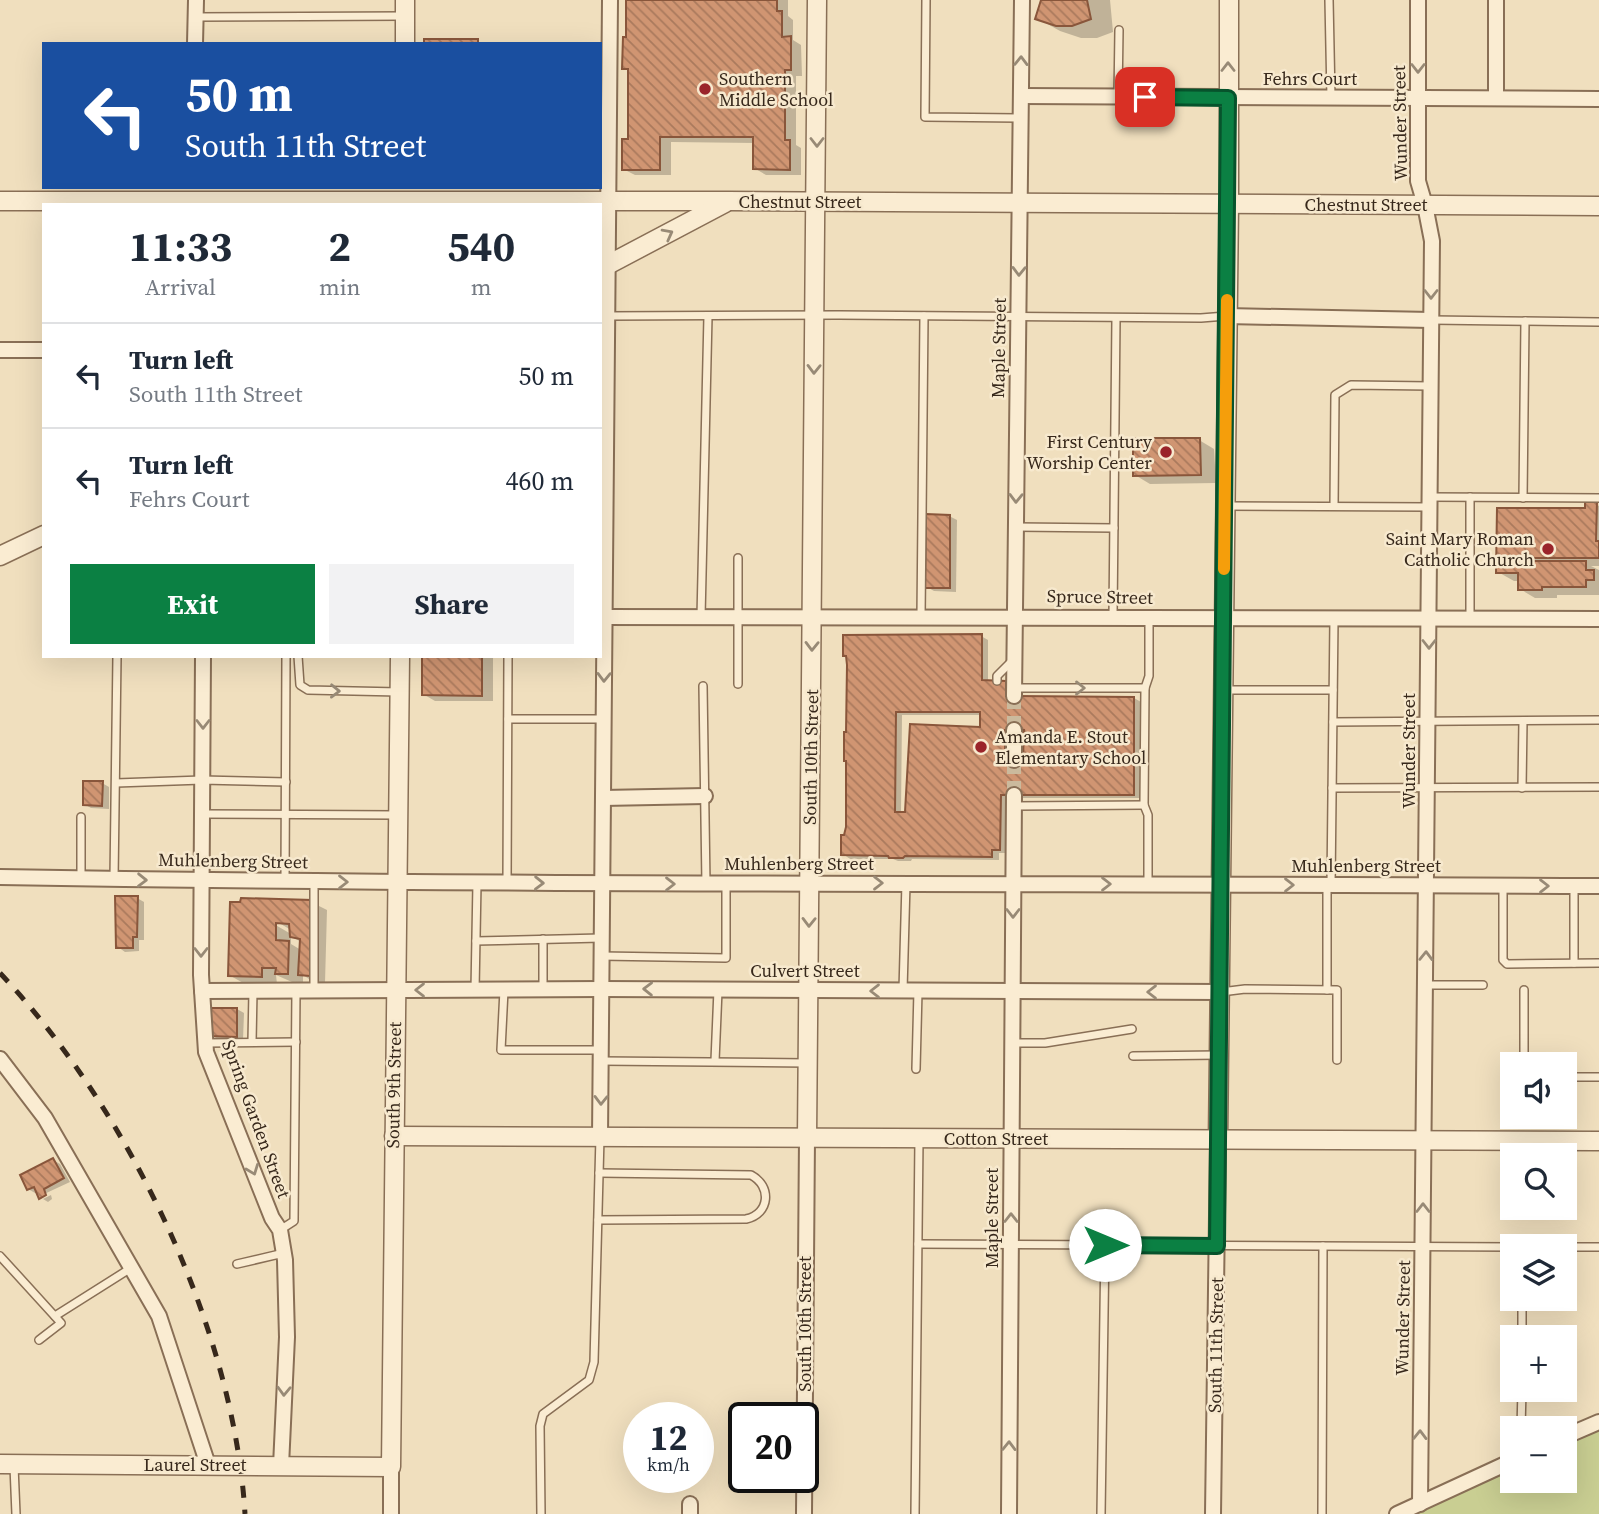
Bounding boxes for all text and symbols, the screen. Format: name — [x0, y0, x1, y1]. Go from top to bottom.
one-way arrow — [1013, 55, 1029, 66]
text: 50 m — [185, 60, 293, 127]
one-way arrow — [1220, 61, 1236, 72]
one-way arrow — [1410, 63, 1426, 74]
street label: Wunder Street — [1386, 65, 1413, 181]
place label: Southern Middle School — [719, 66, 833, 112]
street label: Fehrs Court — [1263, 66, 1357, 91]
pin — [1115, 67, 1175, 127]
icon: left — [70, 70, 161, 161]
icon: arrive — [1126, 78, 1164, 116]
marker: Southern Middle School — [697, 81, 713, 97]
text: South 11th Street — [185, 124, 426, 168]
one-way arrow — [809, 137, 825, 147]
street label: Chestnut Street — [739, 189, 862, 214]
street label: Chestnut Street — [1305, 192, 1428, 217]
text: 11:33 — [129, 217, 232, 275]
text: 2 — [328, 217, 351, 275]
text: 540 — [447, 217, 515, 275]
one-way arrow — [660, 228, 673, 242]
one-way arrow — [1012, 266, 1027, 277]
text: Arrival — [145, 271, 216, 303]
text: min — [319, 271, 360, 303]
text: m — [471, 271, 492, 303]
one-way arrow — [1423, 289, 1439, 300]
street label: Maple Street — [985, 298, 1012, 398]
text: Turn left — [129, 342, 233, 378]
icon: left — [70, 357, 108, 395]
text: 50 m — [519, 358, 574, 394]
one-way arrow — [806, 364, 822, 375]
text: South 11th Street — [129, 378, 302, 410]
place label: First Century Worship Center — [1026, 429, 1153, 475]
marker: First Century Worship Center — [1158, 444, 1174, 460]
text: Turn left — [129, 447, 233, 483]
icon: left — [70, 462, 108, 500]
text: 460 m — [506, 463, 574, 499]
text: Fehrs Court — [129, 483, 250, 515]
one-way arrow — [1008, 494, 1024, 504]
place label: Saint Mary Roman Catholic Church — [1386, 526, 1534, 572]
marker: Saint Mary Roman Catholic Church — [1540, 541, 1556, 557]
button: Exit — [70, 564, 315, 644]
button: Share — [329, 564, 574, 644]
street label: Spruce Street — [1047, 583, 1153, 610]
one-way arrow — [1421, 639, 1437, 650]
one-way arrow — [804, 640, 819, 651]
one-way arrow — [596, 672, 612, 683]
one-way arrow — [1075, 680, 1085, 696]
one-way arrow — [329, 683, 340, 698]
street label: South 10th Street — [797, 689, 824, 825]
street label: Wunder Street — [1396, 693, 1421, 809]
one-way arrow — [195, 719, 210, 730]
place label: Amanda E. Stout Elementary School — [995, 724, 1146, 770]
marker: Amanda E. Stout Elementary School — [973, 739, 989, 755]
street label: Muhlenberg Street — [158, 847, 308, 874]
street label: Muhlenberg Street — [724, 851, 874, 876]
street label: Muhlenberg Street — [1291, 853, 1441, 878]
one-way arrow — [136, 872, 147, 887]
one-way arrow — [339, 874, 349, 890]
one-way arrow — [873, 875, 883, 891]
one-way arrow — [533, 876, 544, 891]
one-way arrow — [665, 876, 676, 892]
one-way arrow — [1101, 876, 1112, 892]
one-way arrow — [1285, 877, 1295, 893]
one-way arrow — [1540, 878, 1550, 894]
one-way arrow — [1005, 908, 1021, 918]
one-way arrow — [801, 917, 817, 928]
one-way arrow — [193, 947, 209, 958]
one-way arrow — [1419, 950, 1434, 961]
street label: Culvert Street — [750, 958, 860, 983]
one-way arrow — [414, 982, 425, 998]
one-way arrow — [642, 982, 653, 997]
one-way arrow — [869, 983, 880, 999]
one-way arrow — [1146, 984, 1156, 1000]
street label: South 9th Street — [380, 1021, 407, 1149]
street label: Spring Garden Street — [216, 1036, 297, 1202]
map controls — [1500, 1052, 1577, 1493]
button: sound — [1500, 1052, 1577, 1129]
one-way arrow — [593, 1096, 609, 1106]
street label: Cotton Street — [944, 1126, 1048, 1151]
button: search — [1500, 1143, 1577, 1220]
one-way arrow — [245, 1164, 259, 1176]
street label: Maple Street — [979, 1168, 1004, 1268]
one-way arrow — [1415, 1202, 1431, 1213]
position arrow — [1068, 1208, 1142, 1282]
one-way arrow — [1004, 1213, 1019, 1224]
button: layers — [1500, 1234, 1577, 1311]
street label: South 10th Street — [792, 1256, 817, 1392]
street label: Wunder Street — [1389, 1260, 1416, 1376]
street label: South 11th Street — [1202, 1277, 1229, 1413]
button: + — [1500, 1325, 1577, 1402]
one-way arrow — [277, 1386, 292, 1397]
speed limit sign: 20 — [728, 1402, 819, 1493]
text: 12 — [650, 1414, 687, 1462]
button: − — [1500, 1416, 1577, 1493]
one-way arrow — [1413, 1430, 1428, 1441]
one-way arrow — [1002, 1440, 1017, 1451]
street label: Laurel Street — [144, 1452, 247, 1477]
text: km/h — [647, 1452, 690, 1477]

